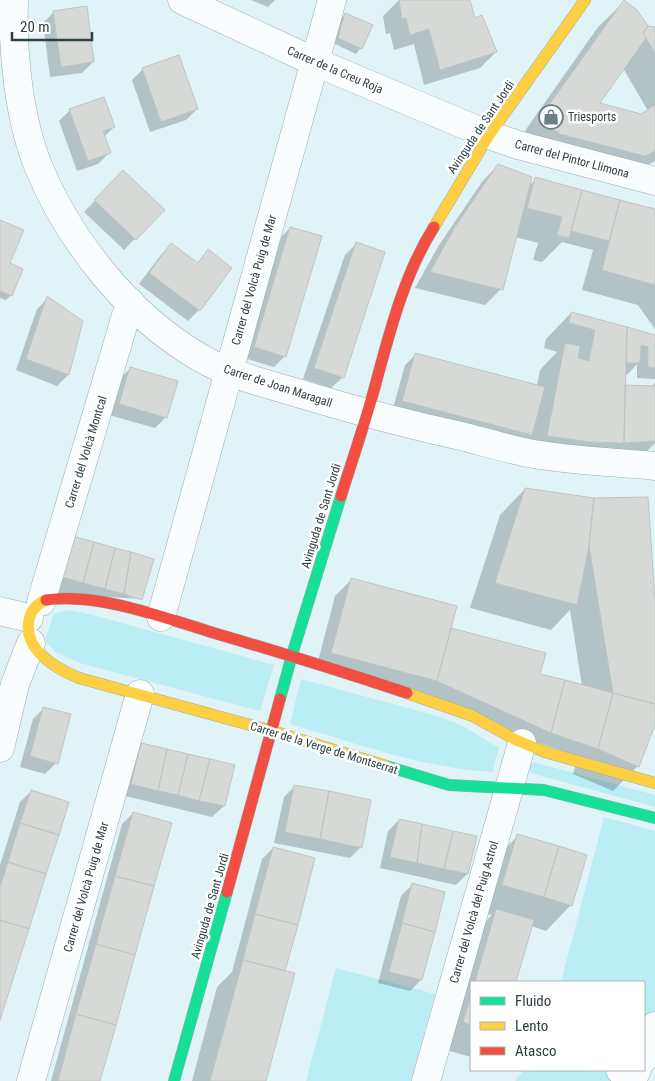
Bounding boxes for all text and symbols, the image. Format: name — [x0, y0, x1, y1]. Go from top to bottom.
scale bar — [12, 10, 92, 42]
text: 20 m — [20, 18, 50, 36]
street label: Carrer de la Creu Roja — [285, 43, 385, 97]
street label: Avinguda de Sant Jordi — [445, 78, 517, 176]
shop icon: Triesports — [538, 104, 564, 130]
place label: Triesports — [568, 110, 616, 124]
street label: Carrer del Pintor Llimona — [513, 137, 631, 181]
street label: Carrer del Volcà Puig de Mar — [229, 213, 279, 347]
street label: Carrer de Joan Maragall — [222, 362, 334, 410]
street label: Carrer del Volcà Montcal — [62, 394, 110, 510]
street label: Avinguda de Sant Jordi — [298, 462, 344, 570]
street label: Carrer de la Verge de Montserrat — [249, 719, 400, 777]
street label: Carrer del Volcà Puig de Mar — [61, 820, 111, 954]
street label: Carrer del Volcà del Puig Astrol — [447, 839, 501, 985]
street label: Avinguda de Sant Jordi — [188, 852, 232, 960]
legend — [470, 981, 645, 1071]
text: Fluido — [515, 992, 551, 1010]
text: Lento — [515, 1017, 548, 1035]
text: Atasco — [515, 1042, 556, 1060]

